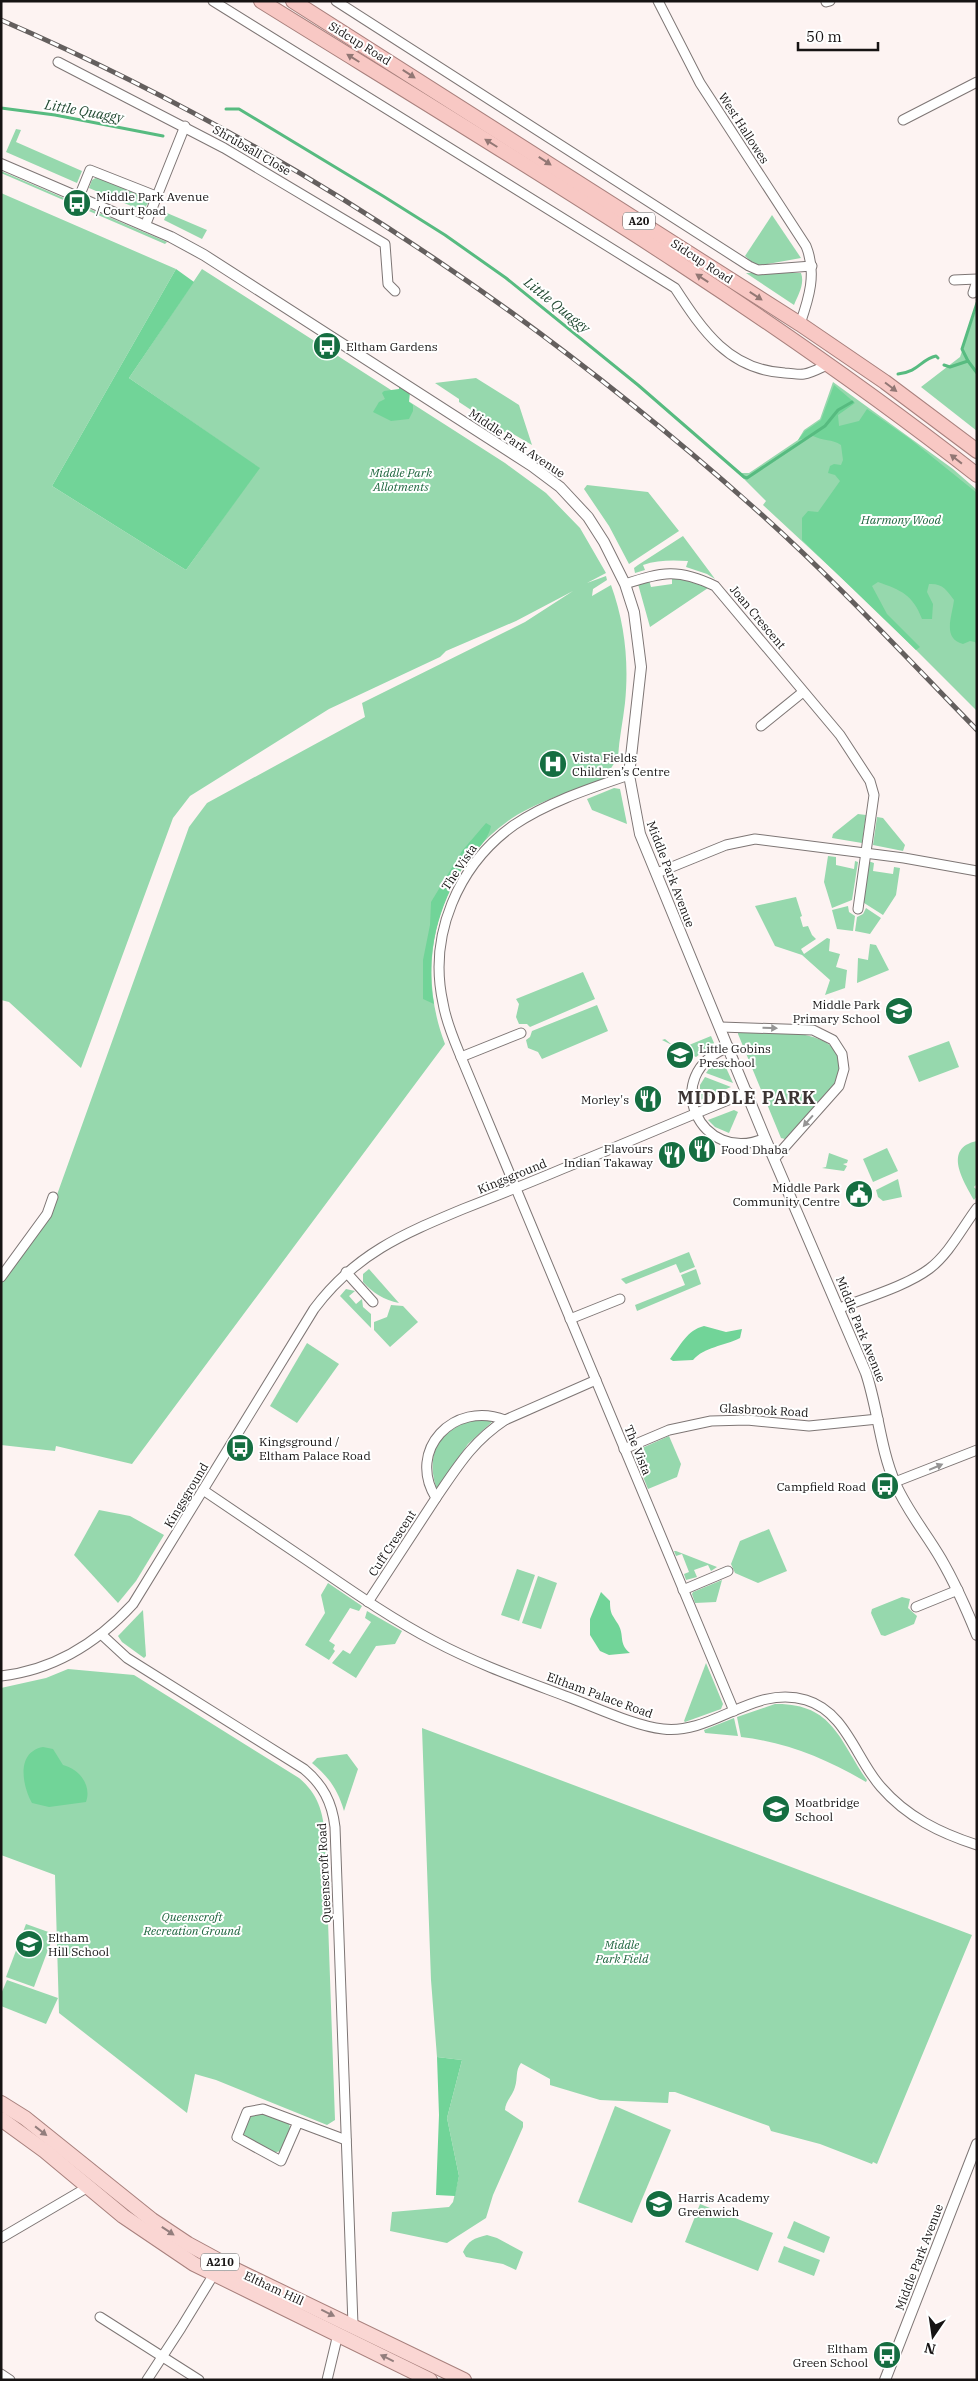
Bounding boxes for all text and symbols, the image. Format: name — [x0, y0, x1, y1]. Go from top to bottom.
street label: Sidcup Road — [326, 18, 394, 68]
scale bar — [798, 20, 878, 52]
text: 50 m — [806, 27, 842, 46]
one-way arrow — [346, 54, 360, 63]
one-way arrow — [402, 69, 415, 78]
street label: West Hallowes — [715, 90, 773, 166]
water label: Little Quaggy — [42, 95, 126, 127]
street label: Shrubsall Close — [210, 122, 294, 178]
one-way arrow — [485, 139, 498, 148]
one-way arrow — [539, 156, 552, 166]
bus stop icon: Middle Park Avenue / Court Road — [62, 188, 92, 218]
place label: Middle Park Avenue / Court Road — [96, 189, 209, 218]
road number: A20 — [623, 212, 655, 230]
street label: Sidcup Road — [668, 236, 736, 286]
water label: Little Quaggy — [520, 272, 595, 338]
one-way arrow — [695, 273, 709, 283]
one-way arrow — [750, 291, 763, 300]
bus stop icon: Eltham Gardens — [312, 331, 342, 361]
place label: Eltham Gardens — [346, 339, 438, 354]
one-way arrow — [884, 381, 897, 392]
street label: Middle Park Avenue — [466, 405, 568, 481]
one-way arrow — [950, 454, 963, 465]
park label: Middle Park Allotments — [369, 465, 433, 494]
park label: Harmony Wood — [860, 512, 941, 527]
street label: Joan Crescent — [727, 582, 789, 652]
hospital icon: Vista Fields Children’s Centre — [538, 749, 568, 779]
place label: Vista Fields Children’s Centre — [572, 750, 670, 779]
street label: Middle Park Avenue — [644, 819, 698, 929]
street label: The Vista — [438, 841, 480, 893]
school or university icon: Middle Park Primary School — [884, 996, 914, 1026]
place label: Middle Park Primary School — [793, 997, 880, 1026]
one-way arrow — [762, 1024, 778, 1032]
school or university icon: Little Gobins Preschool — [665, 1040, 695, 1070]
place label: Little Gobins Preschool — [699, 1041, 771, 1070]
restaurant icon: Morley's — [633, 1084, 663, 1114]
district label: MIDDLE PARK — [677, 1086, 817, 1109]
place label: Morley's — [581, 1092, 629, 1107]
one-way arrow — [802, 1114, 814, 1126]
restaurant icon: Food Dhaba — [687, 1134, 717, 1164]
restaurant icon: Flavours Indian Takaway — [657, 1140, 687, 1170]
place label: Flavours Indian Takaway — [564, 1141, 654, 1170]
place label: Food Dhaba — [721, 1142, 789, 1157]
street label: Kingsground — [475, 1155, 549, 1197]
public building icon: Middle Park Community Centre — [844, 1179, 874, 1209]
place label: Middle Park Community Centre — [733, 1180, 840, 1209]
street label: Middle Park Avenue — [833, 1274, 889, 1384]
street label: Glasbrook Road — [719, 1400, 809, 1420]
street label: The Vista — [621, 1423, 655, 1478]
bus stop icon: Kingsground / Eltham Palace Road — [225, 1433, 255, 1463]
place label: Kingsground / Eltham Palace Road — [259, 1434, 371, 1463]
street label: Kingsground — [161, 1460, 211, 1530]
one-way arrow — [929, 1462, 943, 1470]
bus stop icon: Campfield Road — [870, 1471, 900, 1501]
place label: Campfield Road — [777, 1479, 866, 1494]
street label: Cuff Crescent — [365, 1507, 419, 1579]
street label: Eltham Palace Road — [545, 1669, 655, 1721]
school or university icon: Moatbridge School — [761, 1794, 791, 1824]
place label: Moatbridge School — [795, 1795, 859, 1824]
street label: Queenscroft Road — [314, 1822, 334, 1924]
park label: Queenscroft Recreation Ground — [142, 1909, 241, 1938]
school or university icon: Eltham Hill School — [14, 1929, 44, 1959]
place label: Eltham Hill School — [48, 1930, 110, 1959]
park label: Middle Park Field — [595, 1937, 649, 1966]
one-way arrow — [34, 2125, 47, 2136]
school or university icon: Harris Academy Greenwich — [644, 2189, 674, 2219]
place label: Harris Academy Greenwich — [678, 2190, 770, 2219]
street label: Middle Park Avenue — [892, 2202, 946, 2312]
one-way arrow — [162, 2227, 175, 2236]
road number: A210 — [201, 2254, 239, 2270]
street label: Eltham Hill — [242, 2268, 307, 2309]
one-way arrow — [321, 2309, 336, 2317]
north arrow — [908, 2311, 958, 2361]
text: N — [923, 2339, 937, 2359]
bus stop icon: Eltham Green School — [872, 2340, 902, 2370]
place label: Eltham Green School — [793, 2341, 869, 2370]
one-way arrow — [380, 2354, 394, 2362]

